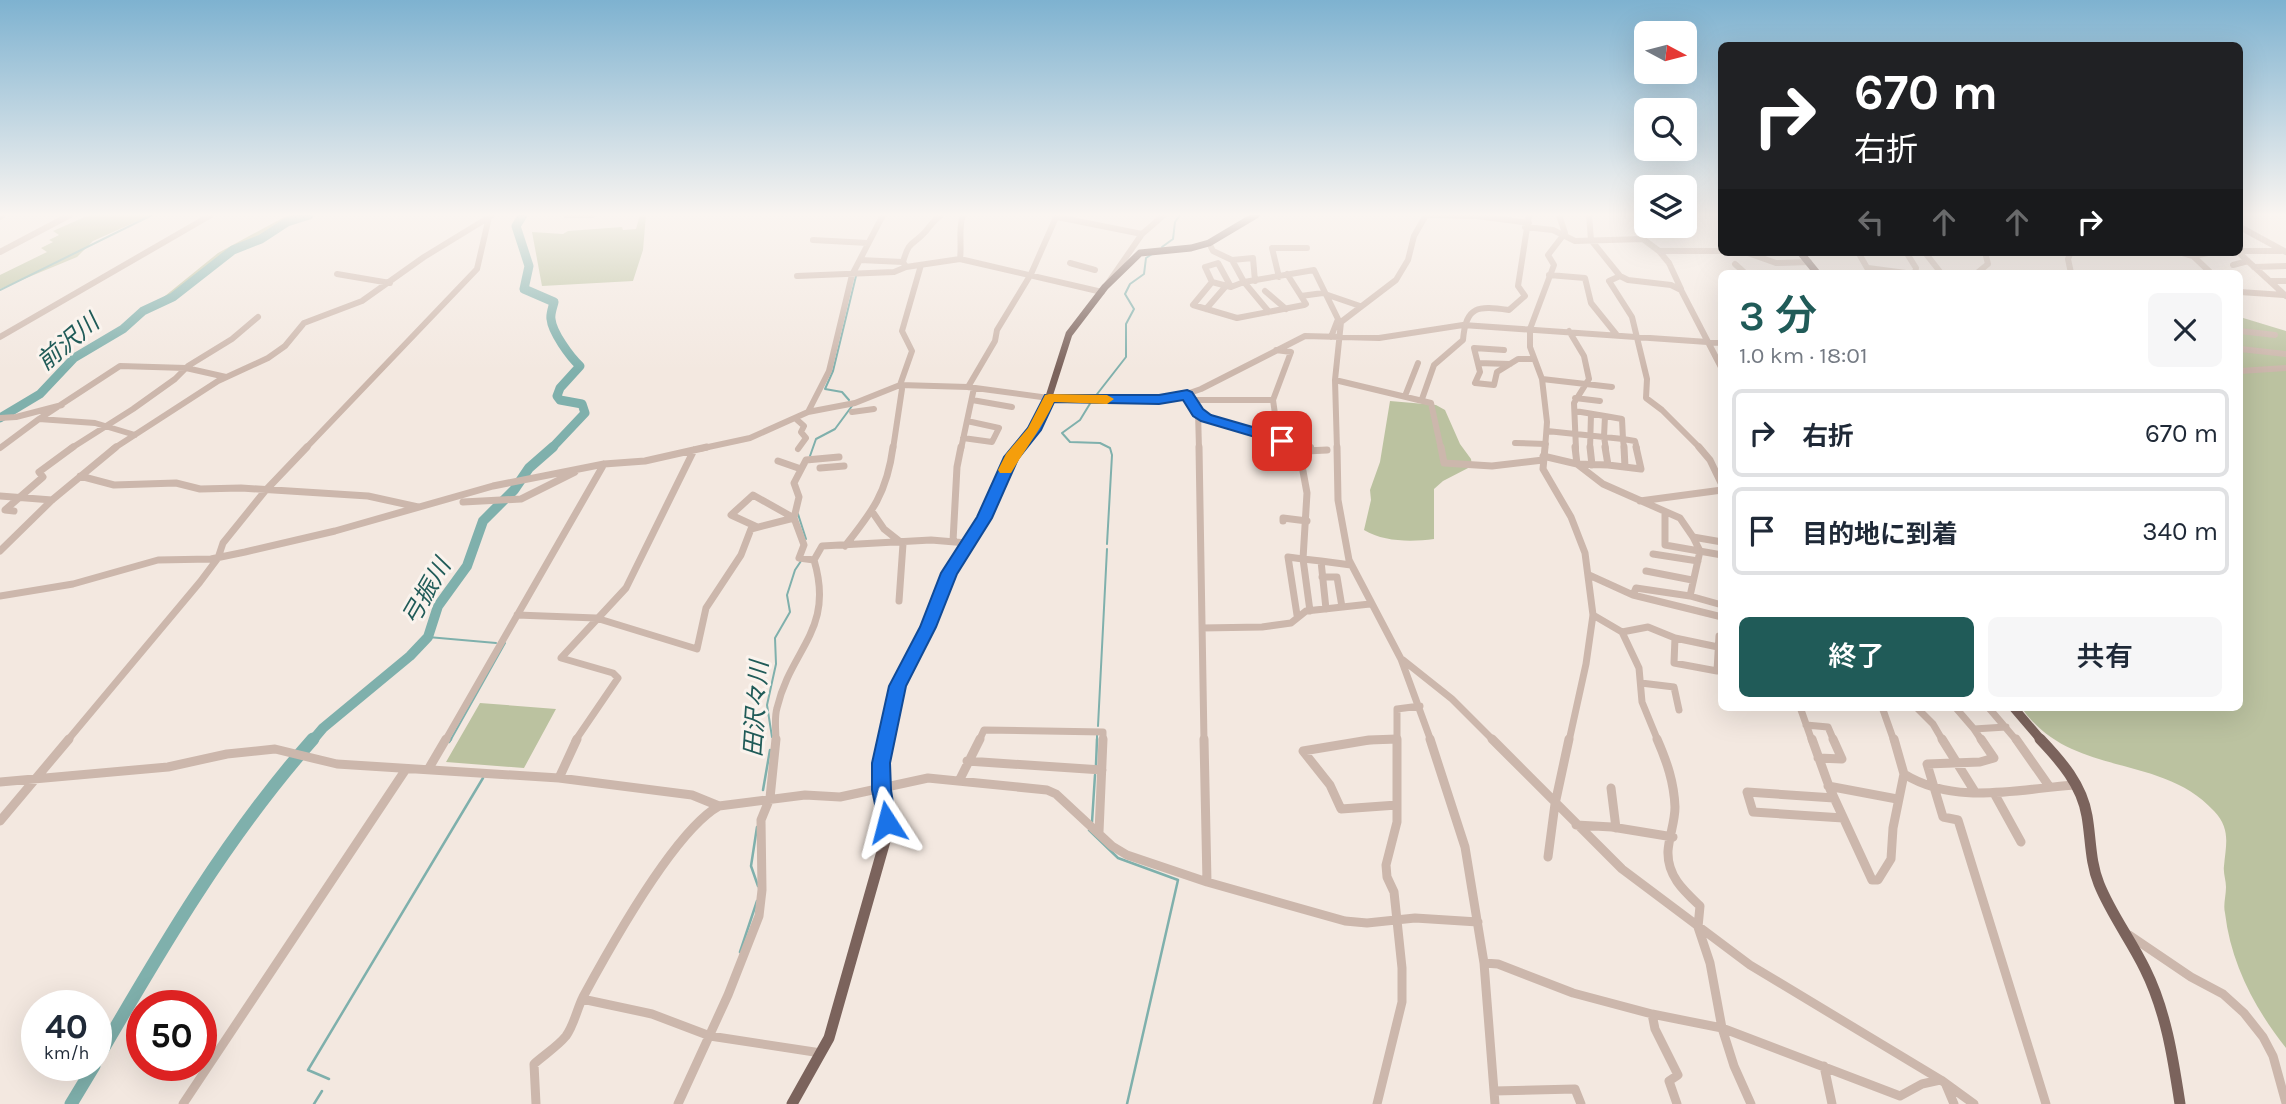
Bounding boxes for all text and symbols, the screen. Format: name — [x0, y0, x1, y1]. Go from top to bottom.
north arrow — [1634, 21, 1698, 84]
map controls — [1634, 21, 1697, 238]
text: 670 m — [1854, 64, 1998, 121]
icon: right — [1739, 70, 1830, 161]
button: search — [1634, 98, 1697, 161]
text: 右折 — [1854, 131, 1918, 168]
button: layers — [1634, 175, 1697, 238]
icon: left — [1852, 203, 1890, 241]
icon: ahead — [1925, 203, 1963, 241]
icon: ahead — [1998, 203, 2036, 241]
icon: right — [2071, 203, 2109, 241]
text: 3 分 — [1739, 291, 1817, 341]
button: close — [2148, 293, 2222, 367]
water label: 前沢川 — [31, 306, 107, 376]
text: 1.0 km · 18:01 — [1739, 342, 1868, 369]
pin — [1252, 411, 1312, 471]
icon: right — [1743, 414, 1781, 452]
text: 670 m — [2145, 418, 2218, 449]
text: 右折 — [1802, 421, 1854, 452]
icon: arrive — [1263, 422, 1301, 460]
icon: arrive — [1743, 512, 1781, 550]
text: 340 m — [2142, 516, 2218, 547]
text: 目的地に到着 — [1802, 519, 1958, 550]
water label: 弓振川 — [396, 551, 458, 630]
button: 終了 — [1739, 617, 1974, 697]
button: 共有 — [1988, 617, 2222, 697]
water label: 田沢々川 — [739, 657, 774, 758]
position arrow — [850, 785, 924, 859]
speed limit sign: 50 — [126, 990, 217, 1081]
text: 40 — [45, 1006, 88, 1047]
text: km/h — [44, 1042, 89, 1064]

